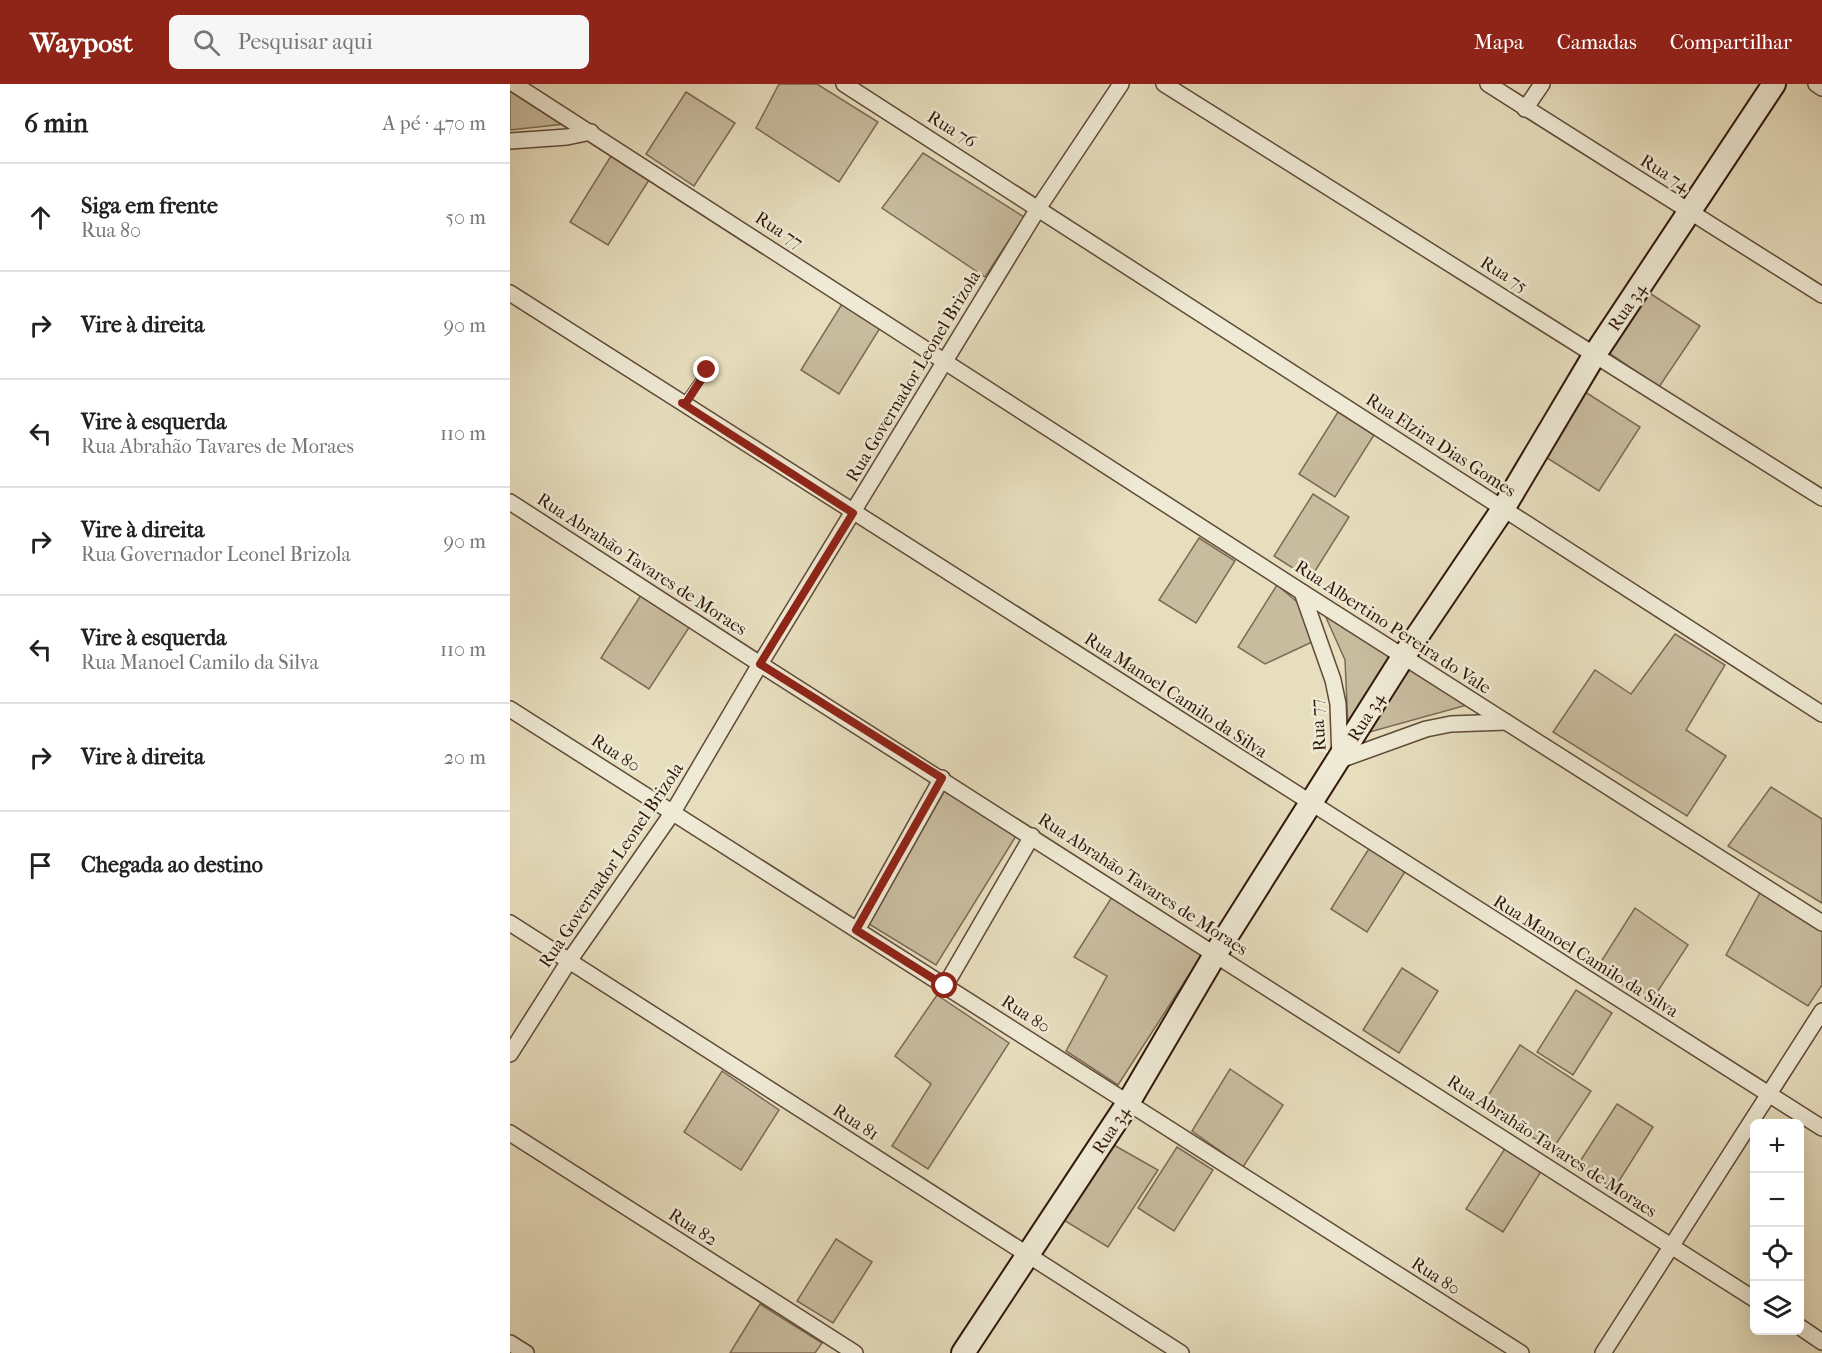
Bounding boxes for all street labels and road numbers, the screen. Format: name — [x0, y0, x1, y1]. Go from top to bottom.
street label: Rua 76 — [923, 106, 980, 153]
street label: Rua 74 — [1636, 150, 1693, 197]
street label: Rua 77 — [751, 207, 807, 254]
street label: Rua 75 — [1476, 252, 1531, 297]
street label: Rua Governador Leonel Brizola — [842, 266, 985, 486]
street label: Rua 34 — [1604, 279, 1651, 335]
street label: Rua Elzira Dias Gomes — [1362, 389, 1520, 502]
street label: Rua Abrahão Tavares de Moraes — [533, 489, 751, 640]
street label: Rua Albertino Pereira do Vale — [1291, 556, 1495, 699]
street label: Rua Manoel Camilo da Silva — [1080, 628, 1272, 763]
street label: Rua 34 — [1343, 689, 1390, 745]
street label: Rua 77 — [1306, 698, 1331, 752]
street label: Rua 80 — [587, 730, 644, 777]
street label: Rua Governador Leonel Brizola — [535, 758, 688, 972]
street label: Rua Abrahão Tavares de Moraes — [1034, 809, 1252, 960]
street label: Rua Manoel Camilo da Silva — [1489, 891, 1683, 1022]
street label: Rua 80 — [997, 991, 1054, 1038]
street label: Rua Abrahão Tavares de Moraes — [1443, 1071, 1661, 1222]
street label: Rua 81 — [829, 1100, 883, 1145]
street label: Rua 34 — [1088, 1102, 1135, 1158]
street label: Rua 82 — [665, 1204, 721, 1251]
street label: Rua 80 — [1407, 1253, 1464, 1300]

